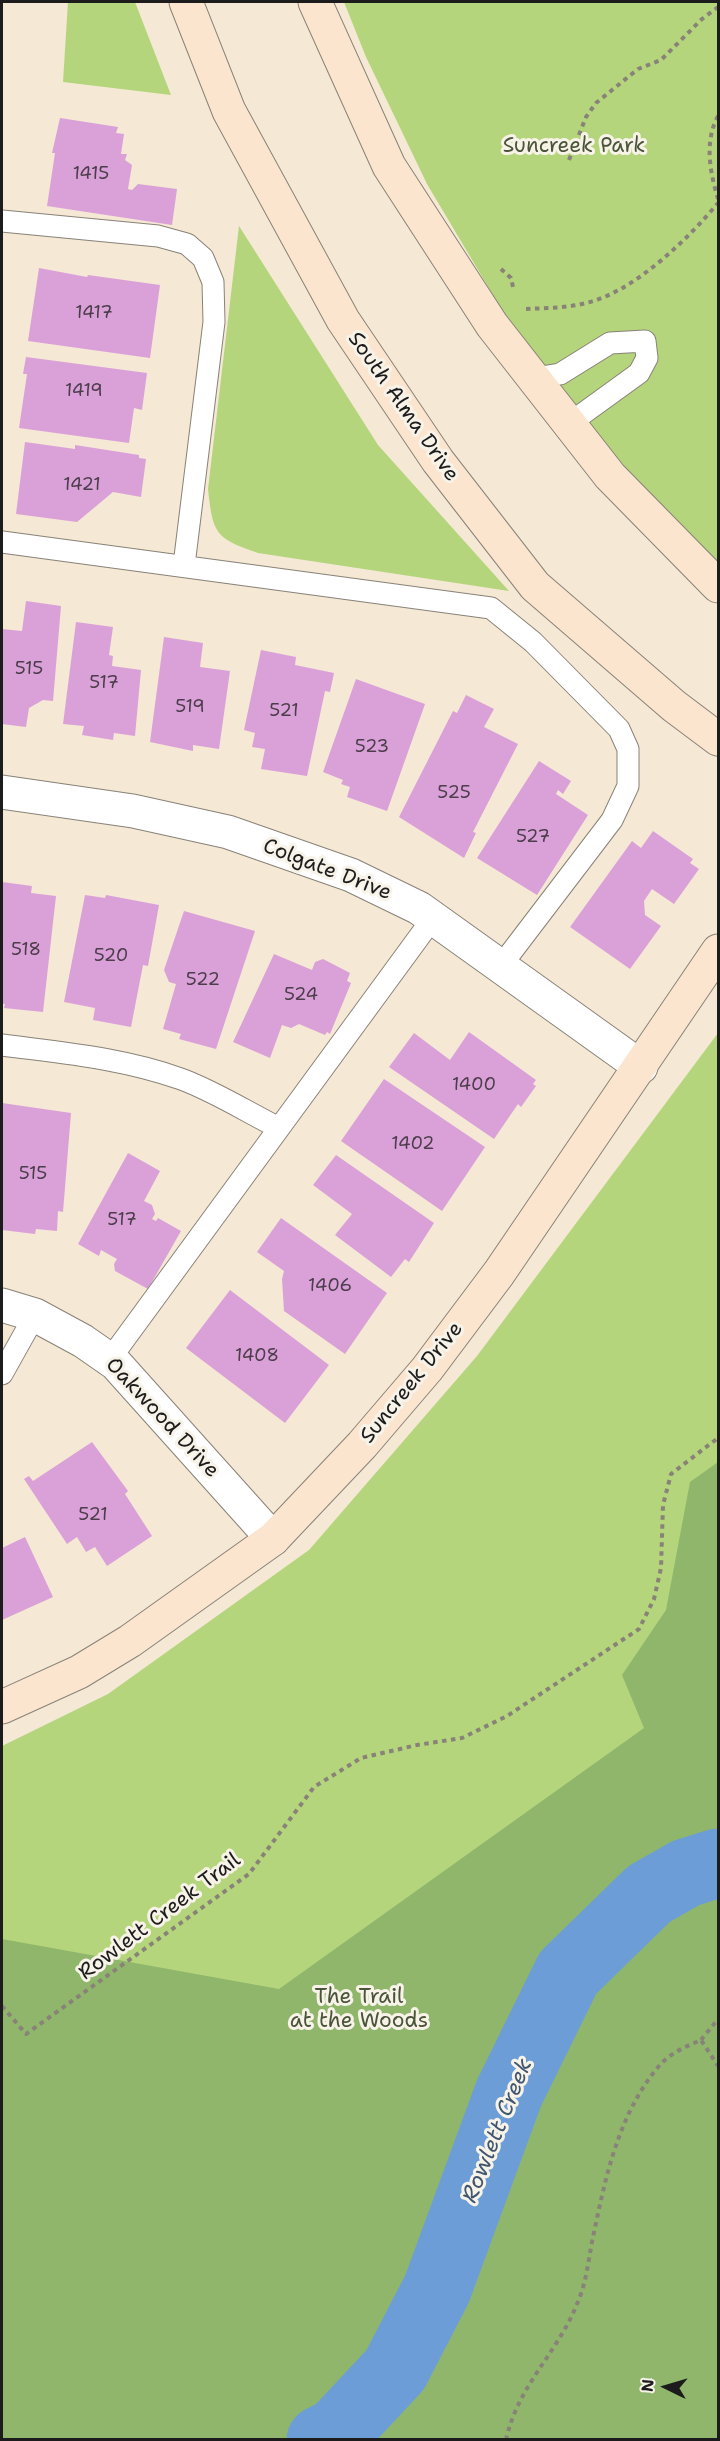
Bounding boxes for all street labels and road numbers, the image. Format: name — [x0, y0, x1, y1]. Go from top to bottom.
street label: South Alma Drive — [342, 327, 464, 487]
street label: Colgate Drive — [259, 834, 395, 906]
street label: Suncreek Drive — [355, 1317, 469, 1449]
street label: Oakwood Drive — [100, 1353, 224, 1483]
street label: Rowlett Creek Trail — [74, 1848, 246, 1986]

